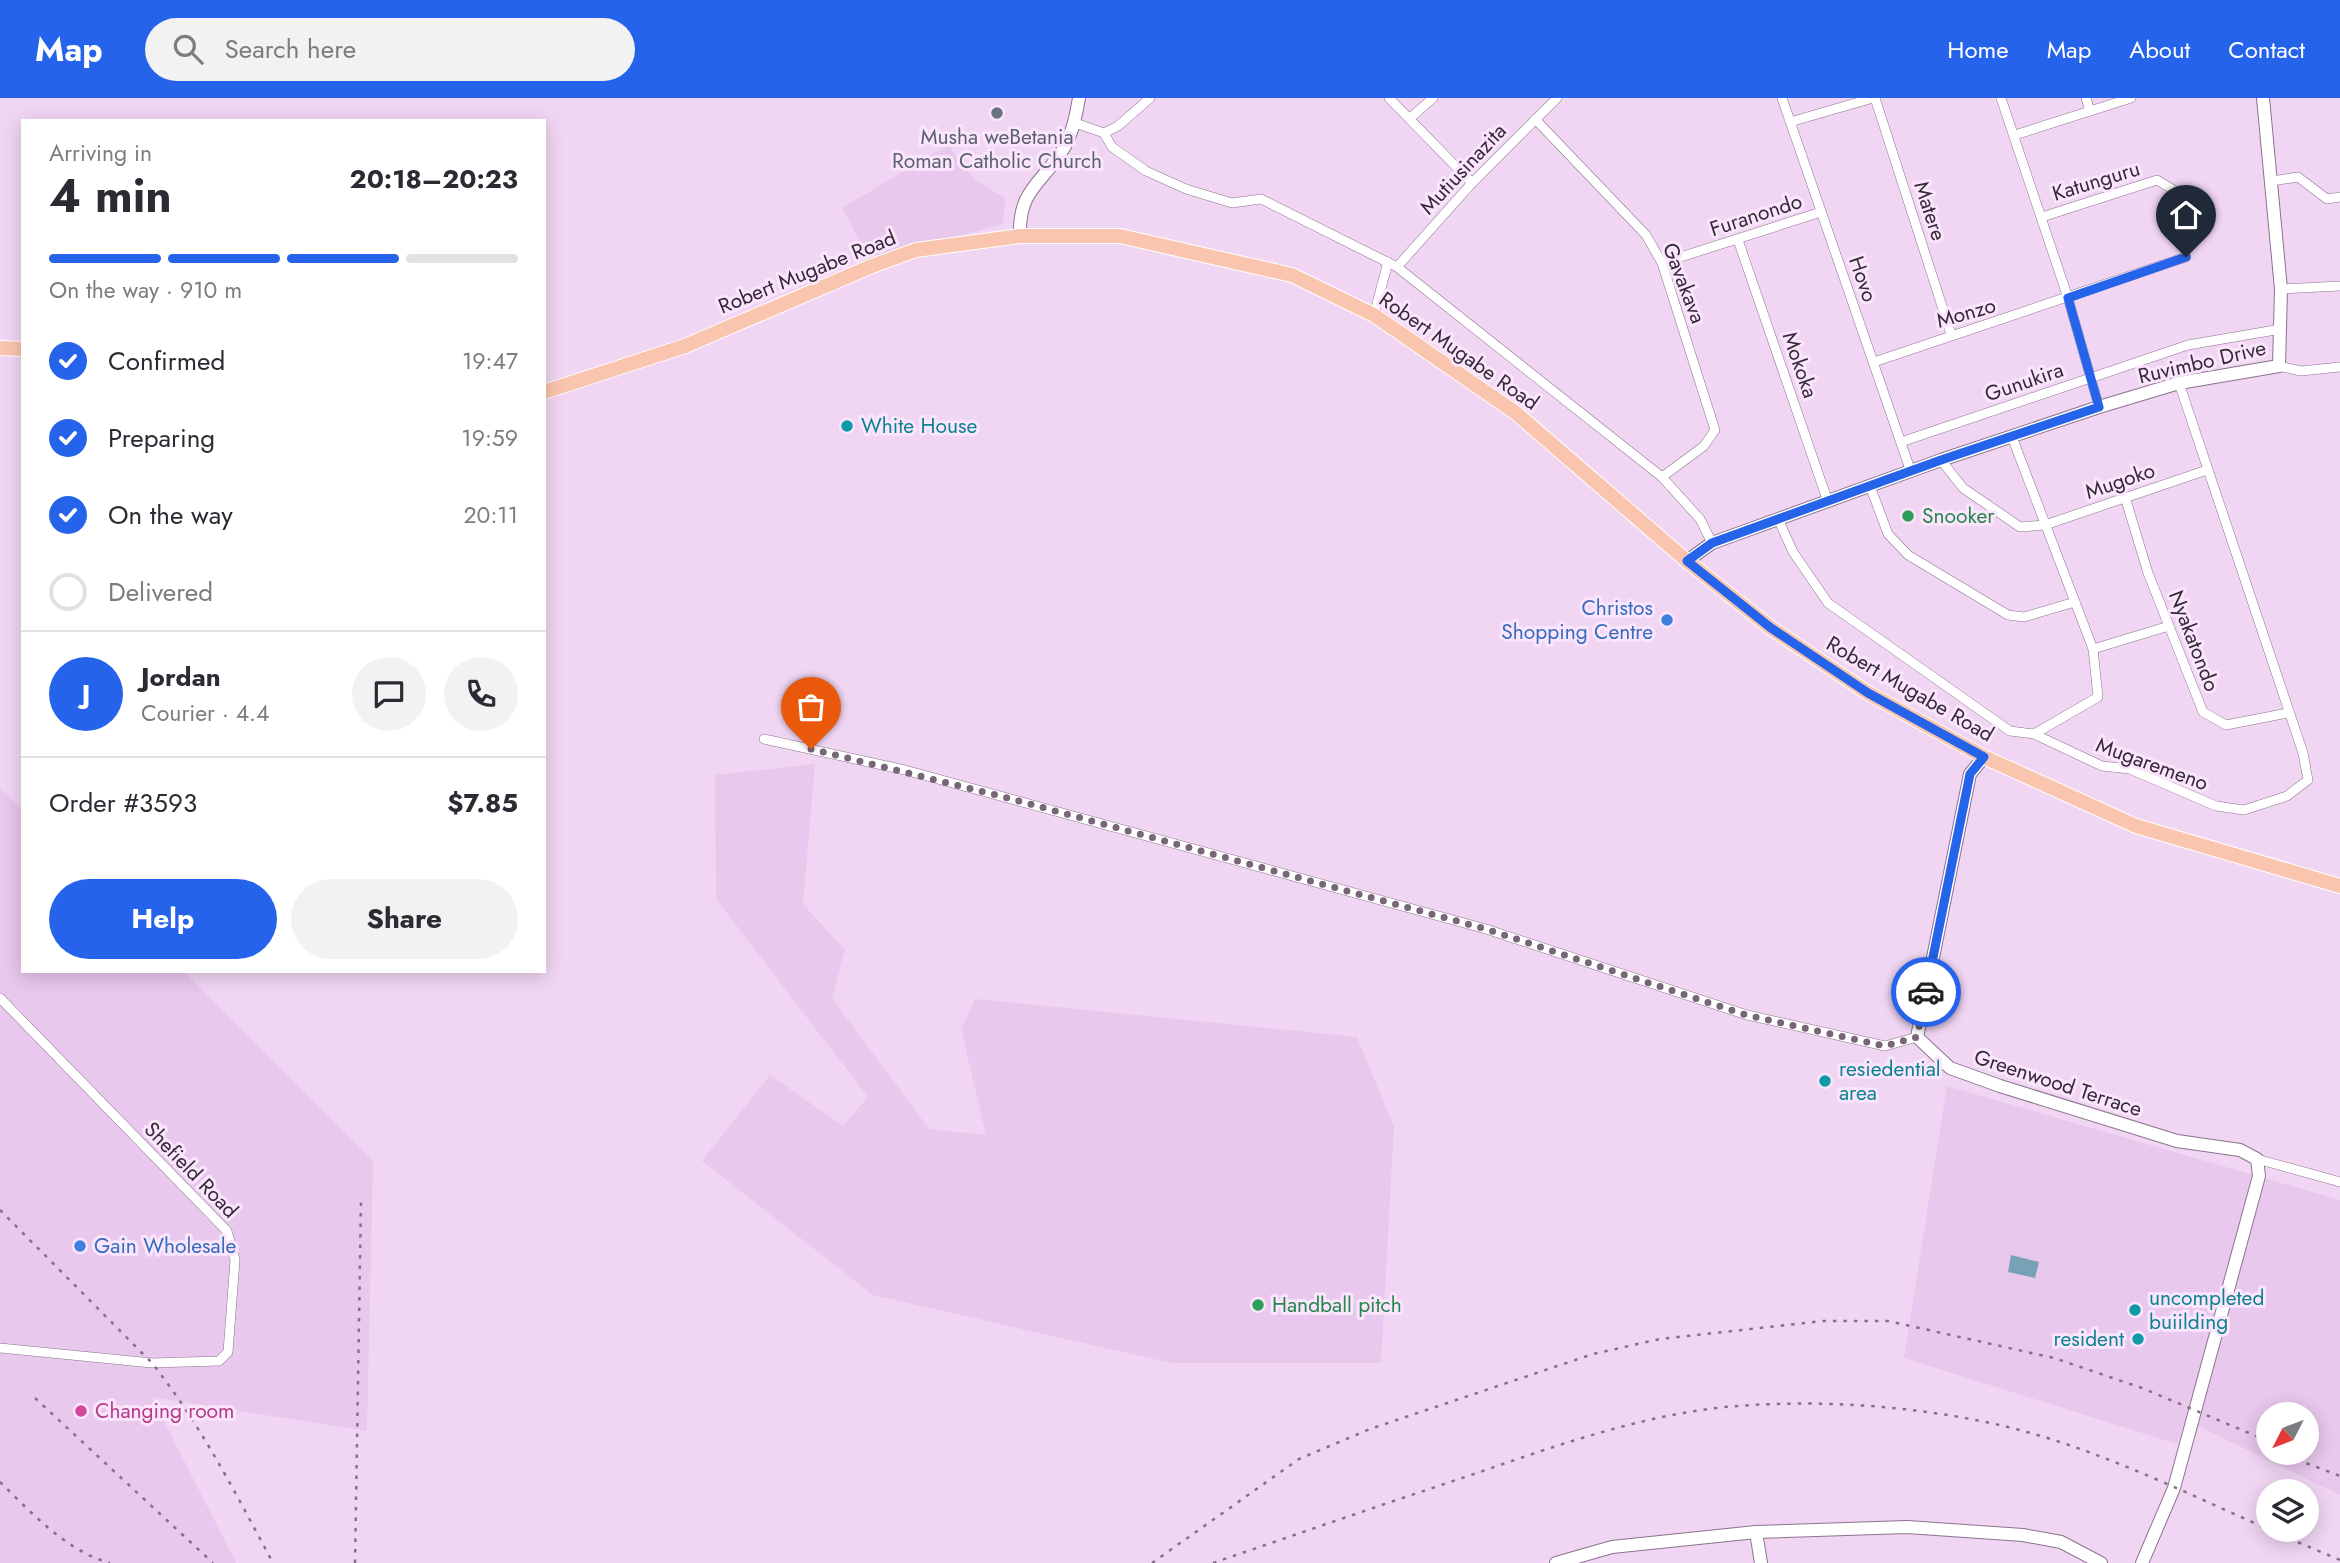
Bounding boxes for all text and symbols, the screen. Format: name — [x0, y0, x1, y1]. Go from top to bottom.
search box — [145, 18, 635, 81]
text: Map — [35, 26, 103, 73]
icon: search — [169, 30, 207, 68]
text: Search here — [225, 30, 356, 68]
text: Home — [1947, 32, 2009, 67]
text: Map — [2047, 32, 2091, 67]
text: About — [2129, 32, 2190, 67]
text: Contact — [2228, 32, 2305, 67]
marker: Musha weBetania Roman Catholic Church — [989, 105, 1005, 121]
street label: Mutiusinazita — [1413, 117, 1513, 221]
place label: Musha weBetania Roman Catholic Church — [892, 122, 1102, 176]
text: Arriving in — [49, 136, 152, 170]
street label: Katunguru — [2048, 153, 2144, 209]
text: 20:18–20:23 — [350, 160, 518, 198]
text: 4 min — [49, 163, 172, 229]
street label: Matere — [1906, 178, 1954, 245]
pin — [2156, 185, 2216, 257]
street label: Furanondo — [1706, 186, 1806, 244]
icon: home — [2167, 196, 2205, 234]
street label: Robert Mugabe Road — [714, 223, 900, 321]
street label: Gavakava — [1655, 238, 1713, 328]
street label: Hovo — [1841, 252, 1885, 306]
text: On the way · 910 m — [49, 273, 242, 307]
street label: Robert Mugabe Road — [1373, 284, 1545, 418]
street label: Monzo — [1933, 290, 1999, 336]
street label: Mokoka — [1775, 328, 1825, 402]
street label: Ruvimbo Drive — [2135, 333, 2269, 391]
icon: check — [49, 342, 87, 380]
text: Confirmed — [108, 342, 225, 380]
text: 19:47 — [462, 344, 518, 378]
street label: Gunukira — [1981, 355, 2067, 409]
place label: White House — [861, 411, 977, 441]
marker: White House — [839, 418, 855, 434]
icon: check — [49, 419, 87, 457]
text: Preparing — [108, 419, 215, 457]
text: 19:59 — [461, 421, 518, 455]
street label: Mugoko — [2081, 455, 2159, 507]
icon: check — [49, 496, 87, 534]
text: On the way — [108, 496, 233, 534]
text: 20:11 — [464, 498, 518, 532]
place label: Snooker — [1922, 501, 1995, 531]
marker: Snooker — [1900, 508, 1916, 524]
text: Delivered — [108, 573, 213, 611]
street label: Nyakatondo — [2161, 586, 2227, 696]
place label: Christos Shopping Centre — [1501, 593, 1653, 647]
marker: Christos Shopping Centre — [1659, 612, 1675, 628]
street label: Robert Mugabe Road — [1821, 629, 1999, 749]
button: chat — [352, 657, 426, 731]
button: phone — [444, 657, 518, 731]
text: Jordan — [141, 658, 221, 696]
text: J — [82, 675, 90, 713]
pin — [781, 677, 841, 749]
icon: bag — [792, 688, 830, 726]
text: Courier · 4.4 — [141, 696, 269, 730]
street label: Mugaremeno — [2092, 730, 2212, 798]
text: Order #3593 — [49, 784, 197, 822]
text: $7.85 — [447, 784, 518, 822]
button: Help — [49, 879, 277, 959]
button: Share — [291, 879, 518, 959]
courier — [1891, 957, 1961, 1027]
icon: car — [1907, 973, 1945, 1011]
street label: Greenwood Terrace — [1970, 1042, 2146, 1124]
place label: resiedential area — [1839, 1054, 1941, 1108]
marker: resiedential area — [1817, 1073, 1833, 1089]
street label: Shefield Road — [137, 1115, 245, 1225]
place label: Gain Wholesale — [94, 1231, 236, 1261]
marker: Gain Wholesale — [72, 1238, 88, 1254]
place label: uncompleted buiilding — [2149, 1283, 2264, 1337]
place label: Handball pitch — [1272, 1290, 1402, 1320]
marker: Handball pitch — [1250, 1297, 1266, 1313]
marker: uncompleted buiilding — [2127, 1302, 2143, 1318]
place label: resident — [2054, 1324, 2124, 1354]
marker: resident — [2130, 1331, 2146, 1347]
place label: Changing room — [95, 1396, 234, 1426]
north arrow — [2256, 1402, 2319, 1465]
map controls — [2256, 1402, 2319, 1542]
marker: Changing room — [73, 1403, 89, 1419]
button: layers — [2256, 1479, 2319, 1542]

